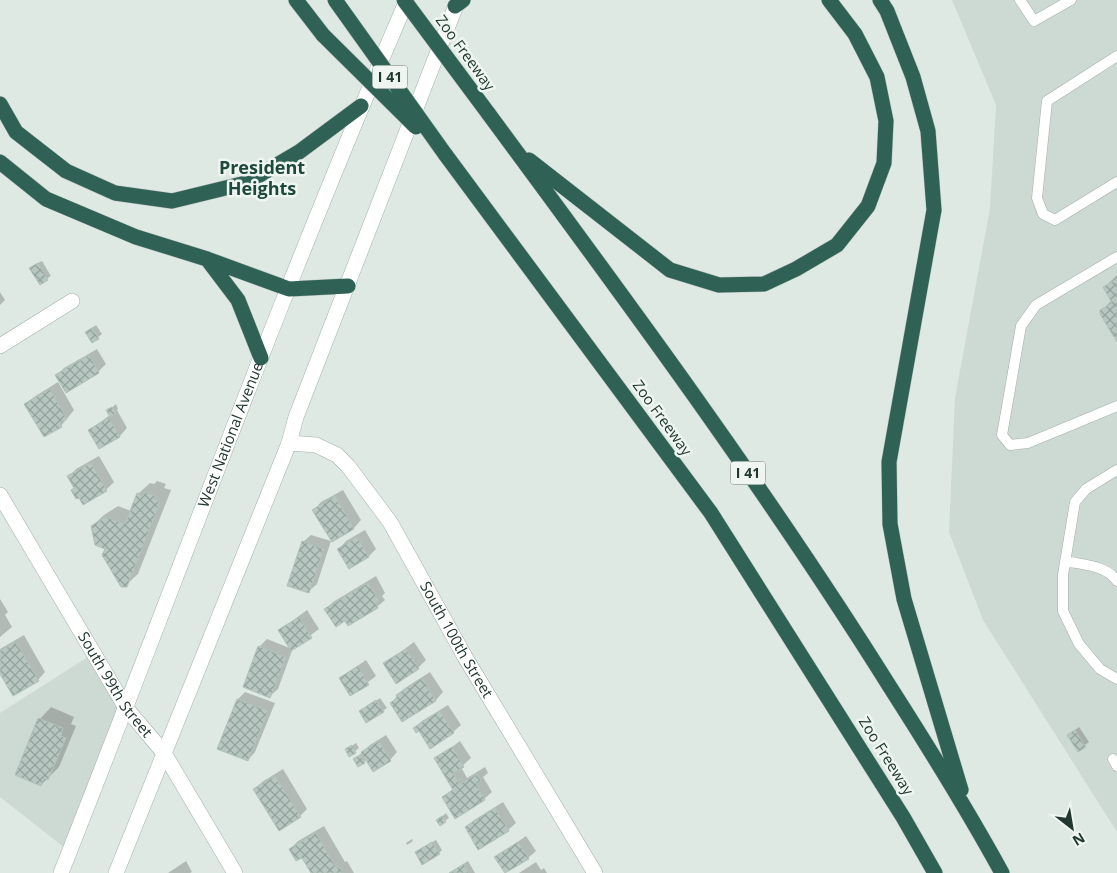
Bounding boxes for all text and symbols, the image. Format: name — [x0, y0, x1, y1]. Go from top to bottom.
street label: Zoo Freeway — [432, 11, 500, 95]
road number: I 41 — [372, 66, 408, 88]
district label: President Heights — [219, 155, 305, 200]
street label: West National Avenue — [193, 359, 267, 510]
street label: Zoo Freeway — [629, 376, 697, 460]
road number: I 41 — [730, 462, 766, 484]
street label: South 100th Street — [416, 577, 498, 701]
street label: South 99th Street — [74, 628, 157, 741]
street label: Zoo Freeway — [855, 713, 919, 799]
north arrow — [1047, 803, 1097, 853]
text: N — [1069, 828, 1089, 851]

